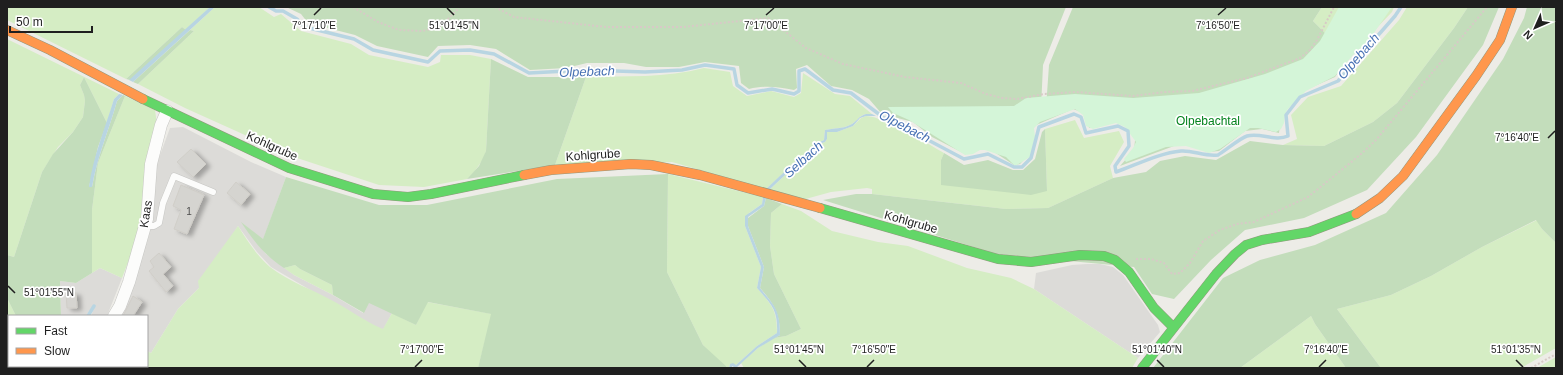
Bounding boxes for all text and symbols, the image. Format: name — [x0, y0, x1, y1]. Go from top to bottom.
scale bar — [10, 8, 92, 34]
north arrow — [1515, 8, 1555, 48]
text: 50 m — [16, 15, 43, 29]
text: 7°17'10"E — [292, 20, 336, 31]
text: 51°01'45"N — [429, 20, 479, 31]
text: 7°17'00"E — [744, 20, 788, 31]
text: 7°16'50"E — [1196, 20, 1240, 31]
text: N — [1521, 28, 1535, 42]
water label: Olpebach — [1334, 30, 1382, 82]
water label: Olpebach — [559, 63, 615, 80]
water label: Olpebach — [877, 107, 933, 146]
park label: Olpebachtal — [1176, 114, 1240, 128]
street label: Kohlgrube — [244, 128, 300, 164]
text: 7°16'40"E — [1495, 132, 1539, 143]
water label: Selbach — [781, 138, 826, 181]
street label: Kohlgrube — [565, 146, 621, 164]
street label: Kaas — [137, 199, 155, 229]
house number: 1 — [186, 206, 192, 217]
street label: Kohlgrube — [883, 208, 940, 236]
text: 51°01'55"N — [24, 287, 74, 298]
legend — [8, 315, 148, 367]
text: Fast — [44, 324, 68, 338]
text: Slow — [44, 344, 70, 358]
text: 7°17'00"E — [400, 344, 444, 355]
text: 51°01'45"N — [774, 344, 824, 355]
text: 7°16'50"E — [852, 344, 896, 355]
text: 51°01'40"N — [1132, 344, 1182, 355]
text: 7°16'40"E — [1304, 344, 1348, 355]
text: 51°01'35"N — [1491, 344, 1541, 355]

